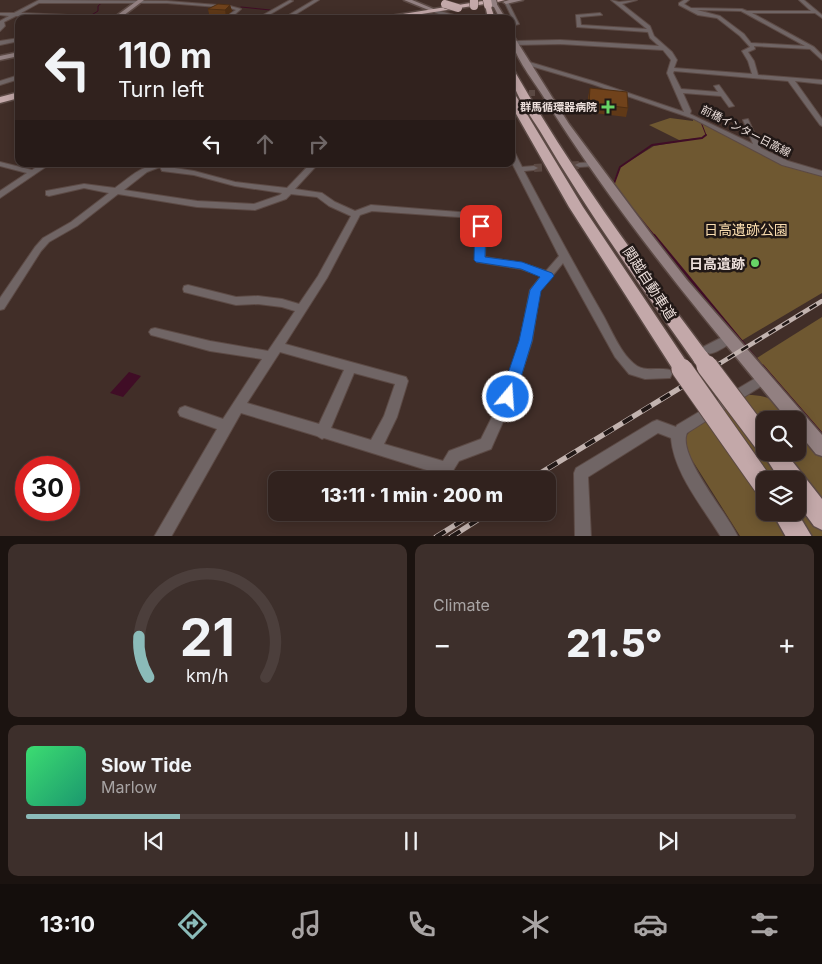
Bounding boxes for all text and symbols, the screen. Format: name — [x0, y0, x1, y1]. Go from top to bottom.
text: 110 m — [118, 34, 212, 76]
icon: left — [35, 35, 100, 100]
text: Turn left — [118, 76, 204, 102]
place label: 群馬循環器病院 — [520, 100, 597, 114]
marker: 群馬循環器病院 — [601, 100, 615, 114]
street label: 前橋インター日高線 — [699, 102, 793, 160]
icon: left — [198, 130, 226, 158]
icon: ahead — [251, 130, 279, 158]
icon: right — [304, 130, 332, 158]
pin — [460, 205, 502, 247]
icon: arrive — [467, 212, 495, 240]
park label: 日高遺跡公園 — [704, 221, 788, 238]
street label: 関越自動車道 — [620, 243, 680, 323]
place label: 日高遺跡 — [689, 255, 745, 272]
marker: 日高遺跡 — [749, 257, 761, 269]
position arrow — [481, 370, 533, 422]
map controls — [756, 411, 806, 521]
button: search — [756, 411, 806, 461]
speed limit sign: 30 — [15, 456, 80, 521]
button: layers — [756, 471, 806, 521]
text: 13:11 · 1 min · 200 m — [321, 484, 503, 507]
text: Climate — [433, 595, 490, 615]
text: 21 — [180, 606, 235, 669]
text: 21.5° — [566, 620, 663, 666]
text: − — [433, 627, 452, 661]
text: + — [777, 627, 796, 661]
text: km/h — [186, 665, 229, 686]
text: Slow Tide — [101, 754, 192, 777]
text: Marlow — [101, 777, 157, 797]
icon: previous — [140, 827, 168, 855]
icon: pause — [397, 827, 425, 855]
icon: next — [654, 827, 682, 855]
icon: directions — [175, 907, 210, 942]
icon: music — [289, 907, 324, 942]
icon: phone — [404, 907, 439, 942]
icon: climate — [518, 907, 553, 942]
icon: car — [633, 907, 668, 942]
icon: filters — [747, 907, 782, 942]
text: 13:10 — [40, 911, 95, 937]

